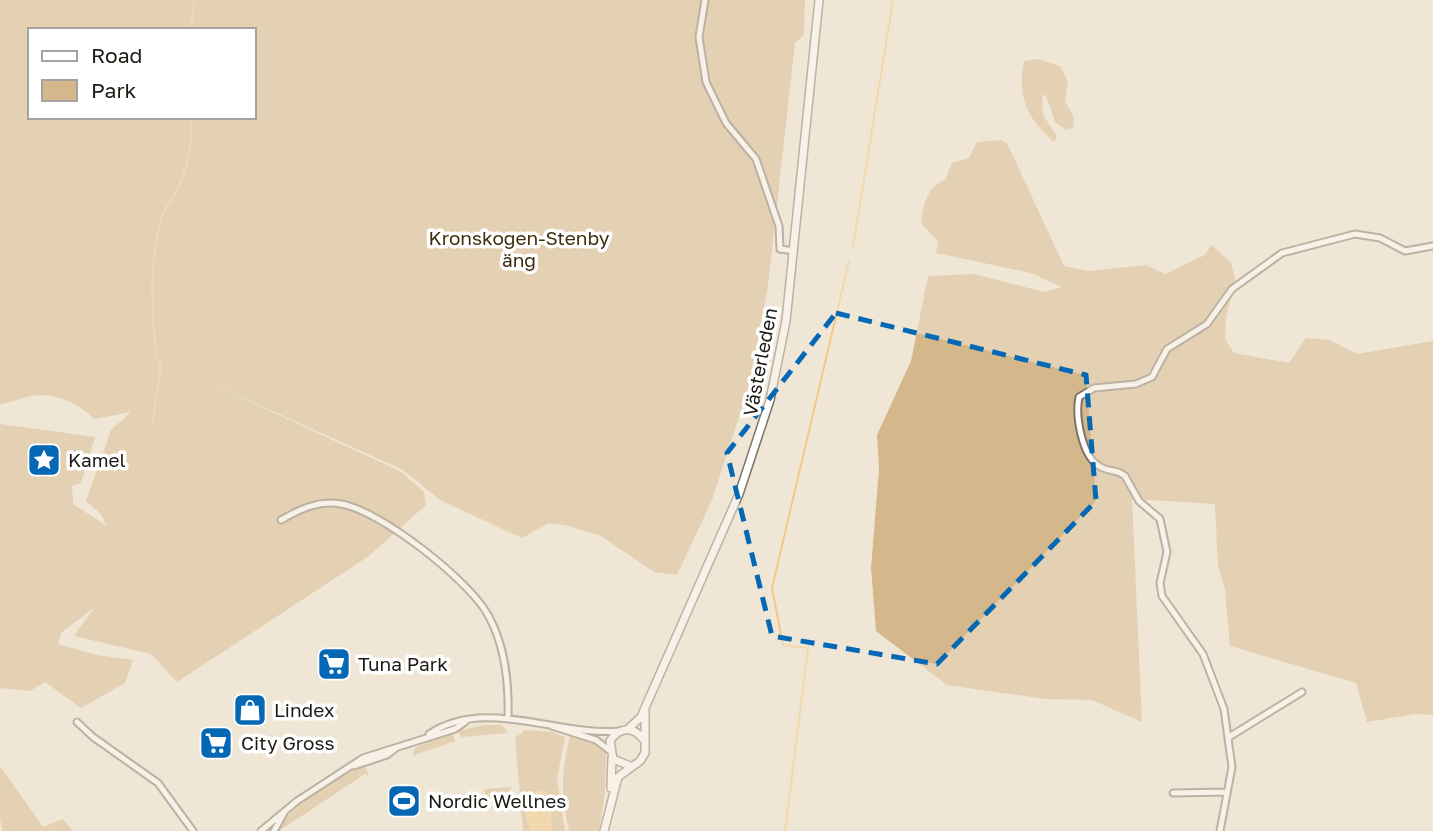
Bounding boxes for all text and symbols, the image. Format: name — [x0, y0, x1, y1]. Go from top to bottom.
legend — [28, 28, 256, 119]
text: Road — [91, 42, 142, 68]
text: Park — [91, 77, 137, 103]
park label: Kronskogen-Stenby äng — [429, 226, 610, 271]
street label: Västerleden — [738, 306, 781, 418]
place icon: Kamel — [25, 441, 63, 479]
place label: Kamel — [68, 448, 126, 471]
supermarket icon: Tuna Park — [315, 645, 353, 683]
place label: Tuna Park — [358, 652, 448, 675]
shop icon: Lindex — [231, 691, 269, 729]
place label: Lindex — [274, 698, 334, 721]
supermarket icon: City Gross — [197, 724, 235, 762]
place label: City Gross — [241, 731, 335, 754]
sports icon: Nordic Wellnes — [385, 782, 423, 820]
place label: Nordic Wellnes — [428, 789, 566, 812]

